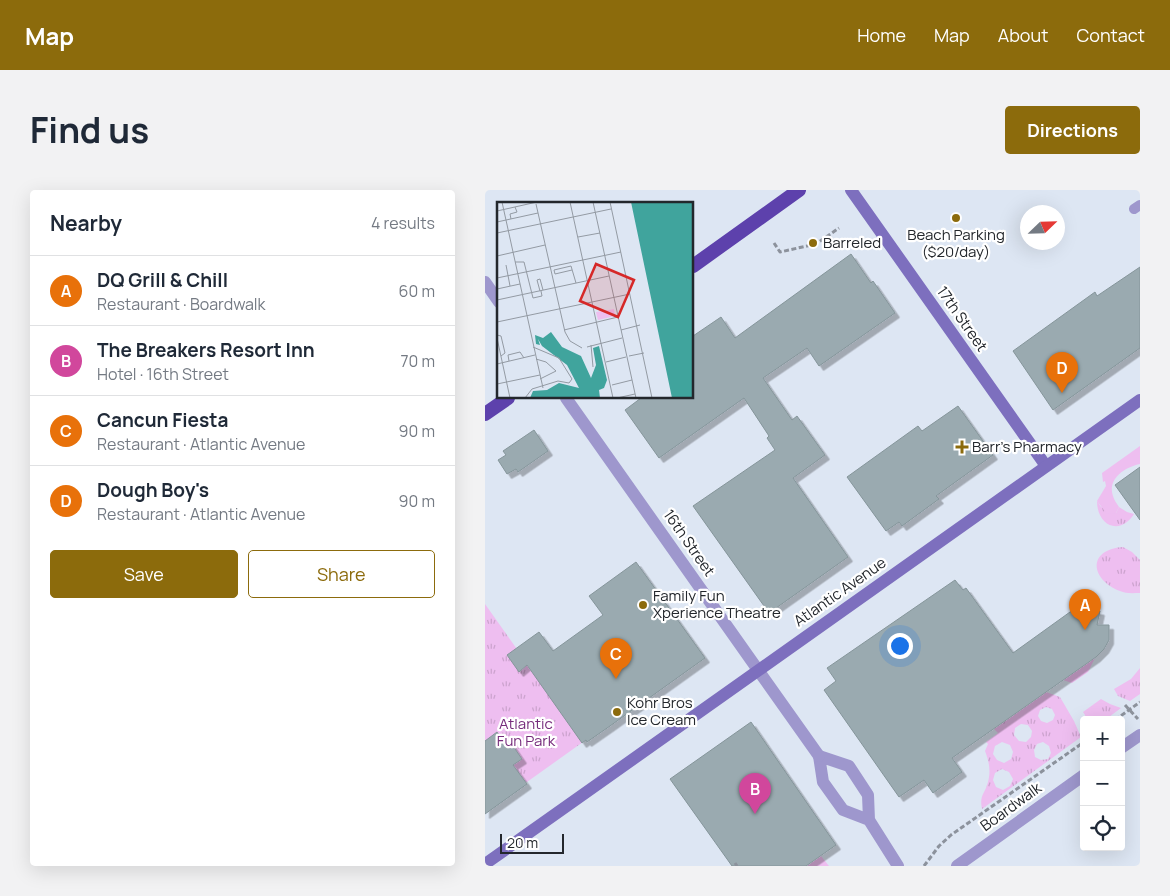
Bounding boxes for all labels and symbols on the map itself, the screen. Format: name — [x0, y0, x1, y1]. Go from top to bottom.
inset map — [497, 202, 694, 399]
north arrow — [1020, 205, 1065, 250]
marker: Beach Parking ($20/day) — [950, 212, 962, 224]
place label: Beach Parking ($20/day) — [907, 224, 1005, 262]
place label: Barreled — [823, 232, 881, 253]
marker: Barreled — [807, 237, 819, 249]
street label: 17th Street — [932, 282, 993, 356]
pin: D — [1046, 352, 1078, 393]
place label: Barr's Pharmacy — [972, 436, 1082, 457]
marker: Barr's Pharmacy — [956, 441, 968, 453]
street label: 16th Street — [659, 505, 720, 580]
street label: Atlantic Avenue — [789, 552, 890, 631]
place label: Family Fun Xperience Theatre — [653, 585, 781, 623]
pin: A — [1069, 589, 1101, 630]
marker: Family Fun Xperience Theatre — [637, 599, 649, 611]
your location — [887, 633, 913, 659]
pin: C — [600, 638, 632, 679]
place label: Kohr Bros Ice Cream — [627, 692, 696, 730]
marker: Kohr Bros Ice Cream — [611, 706, 623, 718]
park label: Atlantic Fun Park — [497, 713, 556, 751]
pin: B — [739, 773, 771, 814]
street label: Boardwalk — [976, 777, 1046, 836]
scale bar — [500, 831, 564, 854]

